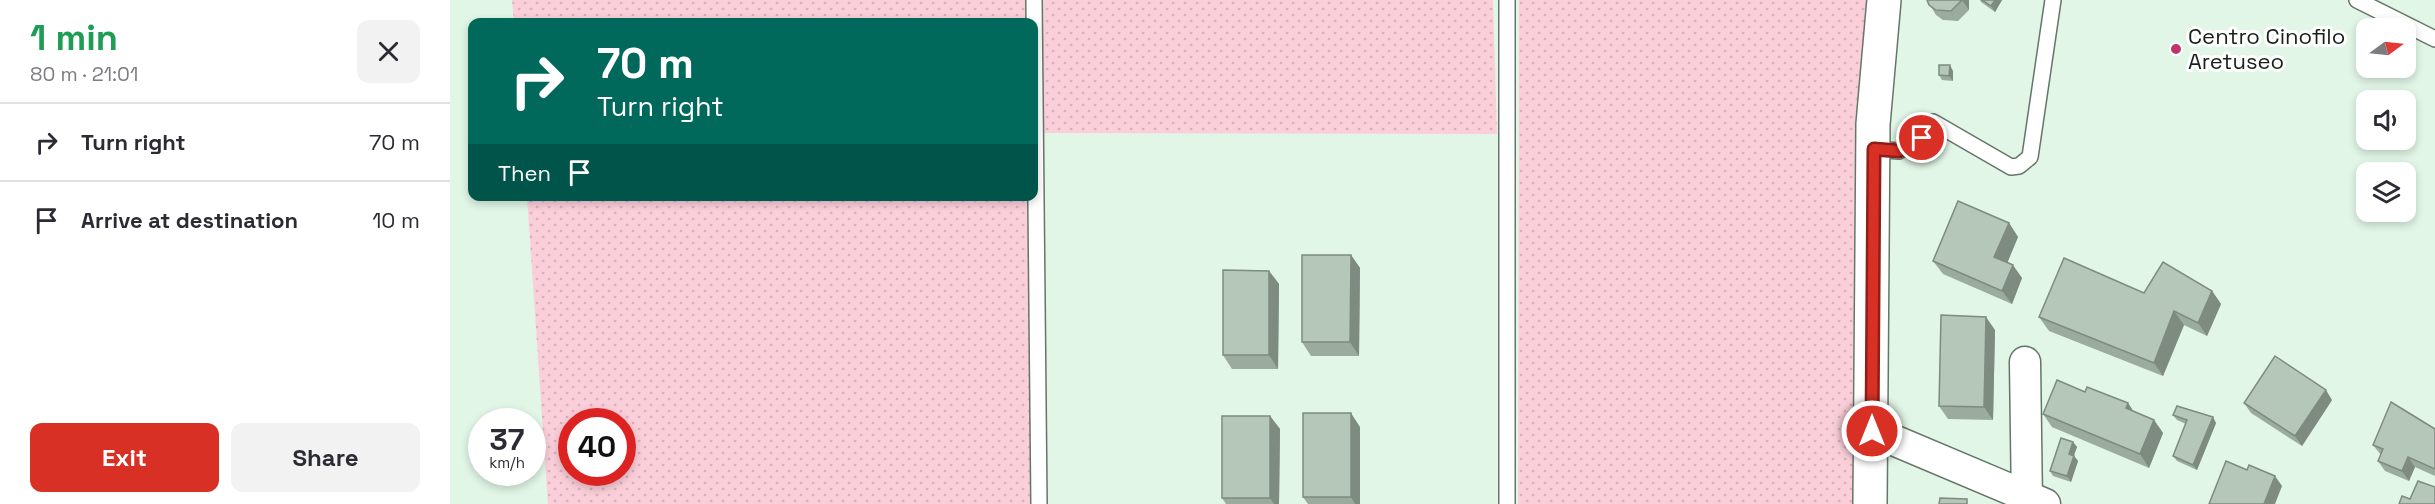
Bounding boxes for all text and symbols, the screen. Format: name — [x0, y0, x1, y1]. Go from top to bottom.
text: 1 min — [30, 15, 118, 61]
north arrow — [2356, 18, 2416, 78]
map controls — [2356, 18, 2416, 222]
button: close — [357, 20, 420, 83]
place label: Centro Cinofilo Aretuseo — [2188, 22, 2345, 75]
text: 70 m — [597, 37, 694, 90]
icon: right — [498, 42, 576, 120]
marker: Centro Cinofilo Aretuseo — [2169, 42, 2183, 56]
text: 80 m · 21:01 — [30, 61, 138, 87]
text: Turn right — [597, 89, 724, 124]
button: sound — [2356, 90, 2416, 150]
pin — [1896, 112, 1947, 163]
icon: arrive — [1905, 121, 1938, 154]
icon: right — [30, 126, 63, 159]
text: Turn right — [81, 128, 186, 156]
text: 70 m — [369, 128, 420, 156]
icon: arrive — [563, 156, 596, 189]
text: Then — [498, 159, 551, 187]
button: layers — [2356, 162, 2416, 222]
icon: arrive — [30, 204, 63, 237]
text: Arrive at destination — [81, 206, 298, 234]
text: 10 m — [372, 206, 420, 234]
position arrow — [1840, 399, 1904, 463]
speed limit sign: 40 — [558, 408, 636, 486]
text: 37 — [490, 420, 524, 459]
button: Exit — [30, 423, 219, 492]
button: Share — [231, 423, 420, 492]
text: km/h — [489, 453, 525, 472]

